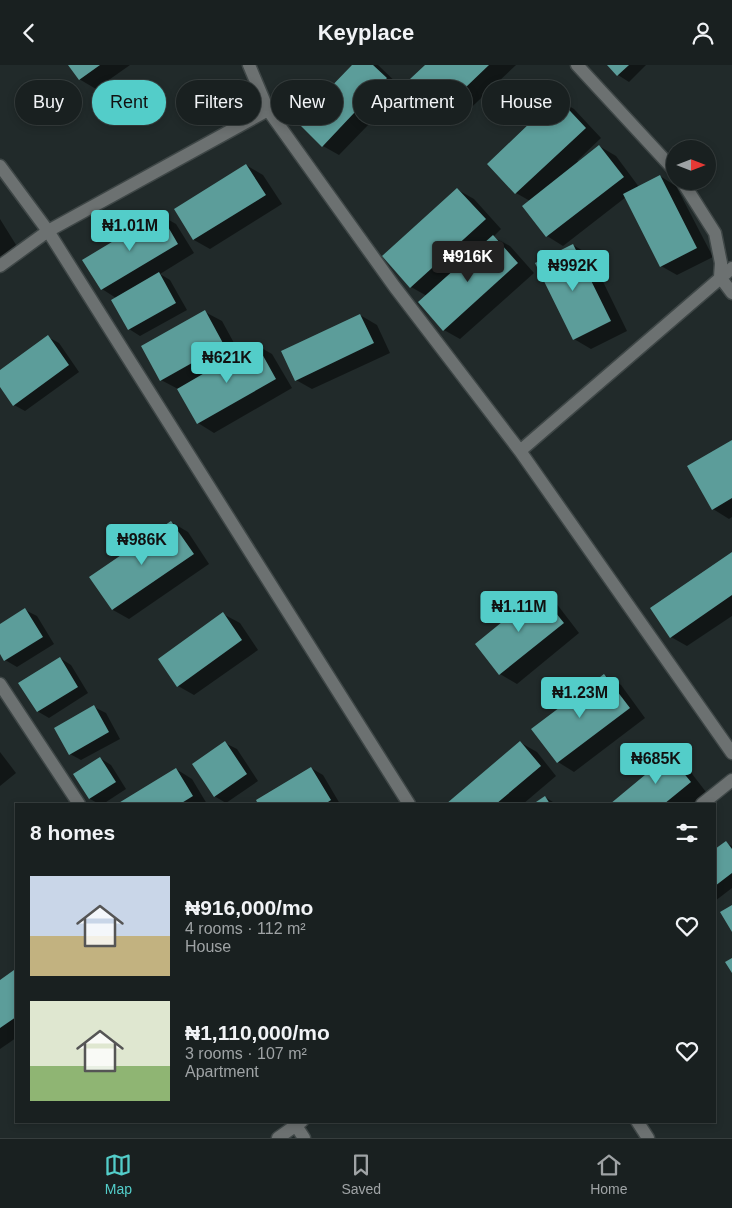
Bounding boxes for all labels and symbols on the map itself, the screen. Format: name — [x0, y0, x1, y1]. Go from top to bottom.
north arrow — [666, 140, 716, 190]
pin: ₦1.01M — [89, 209, 171, 252]
pin: ₦916K — [433, 241, 503, 283]
pin: ₦992K — [538, 249, 608, 292]
pin: ₦621K — [192, 341, 262, 384]
pin: ₦986K — [107, 523, 177, 566]
pin: ₦1.11M — [478, 591, 560, 633]
pin: ₦1.23M — [539, 677, 621, 719]
pin: ₦685K — [621, 743, 691, 785]

